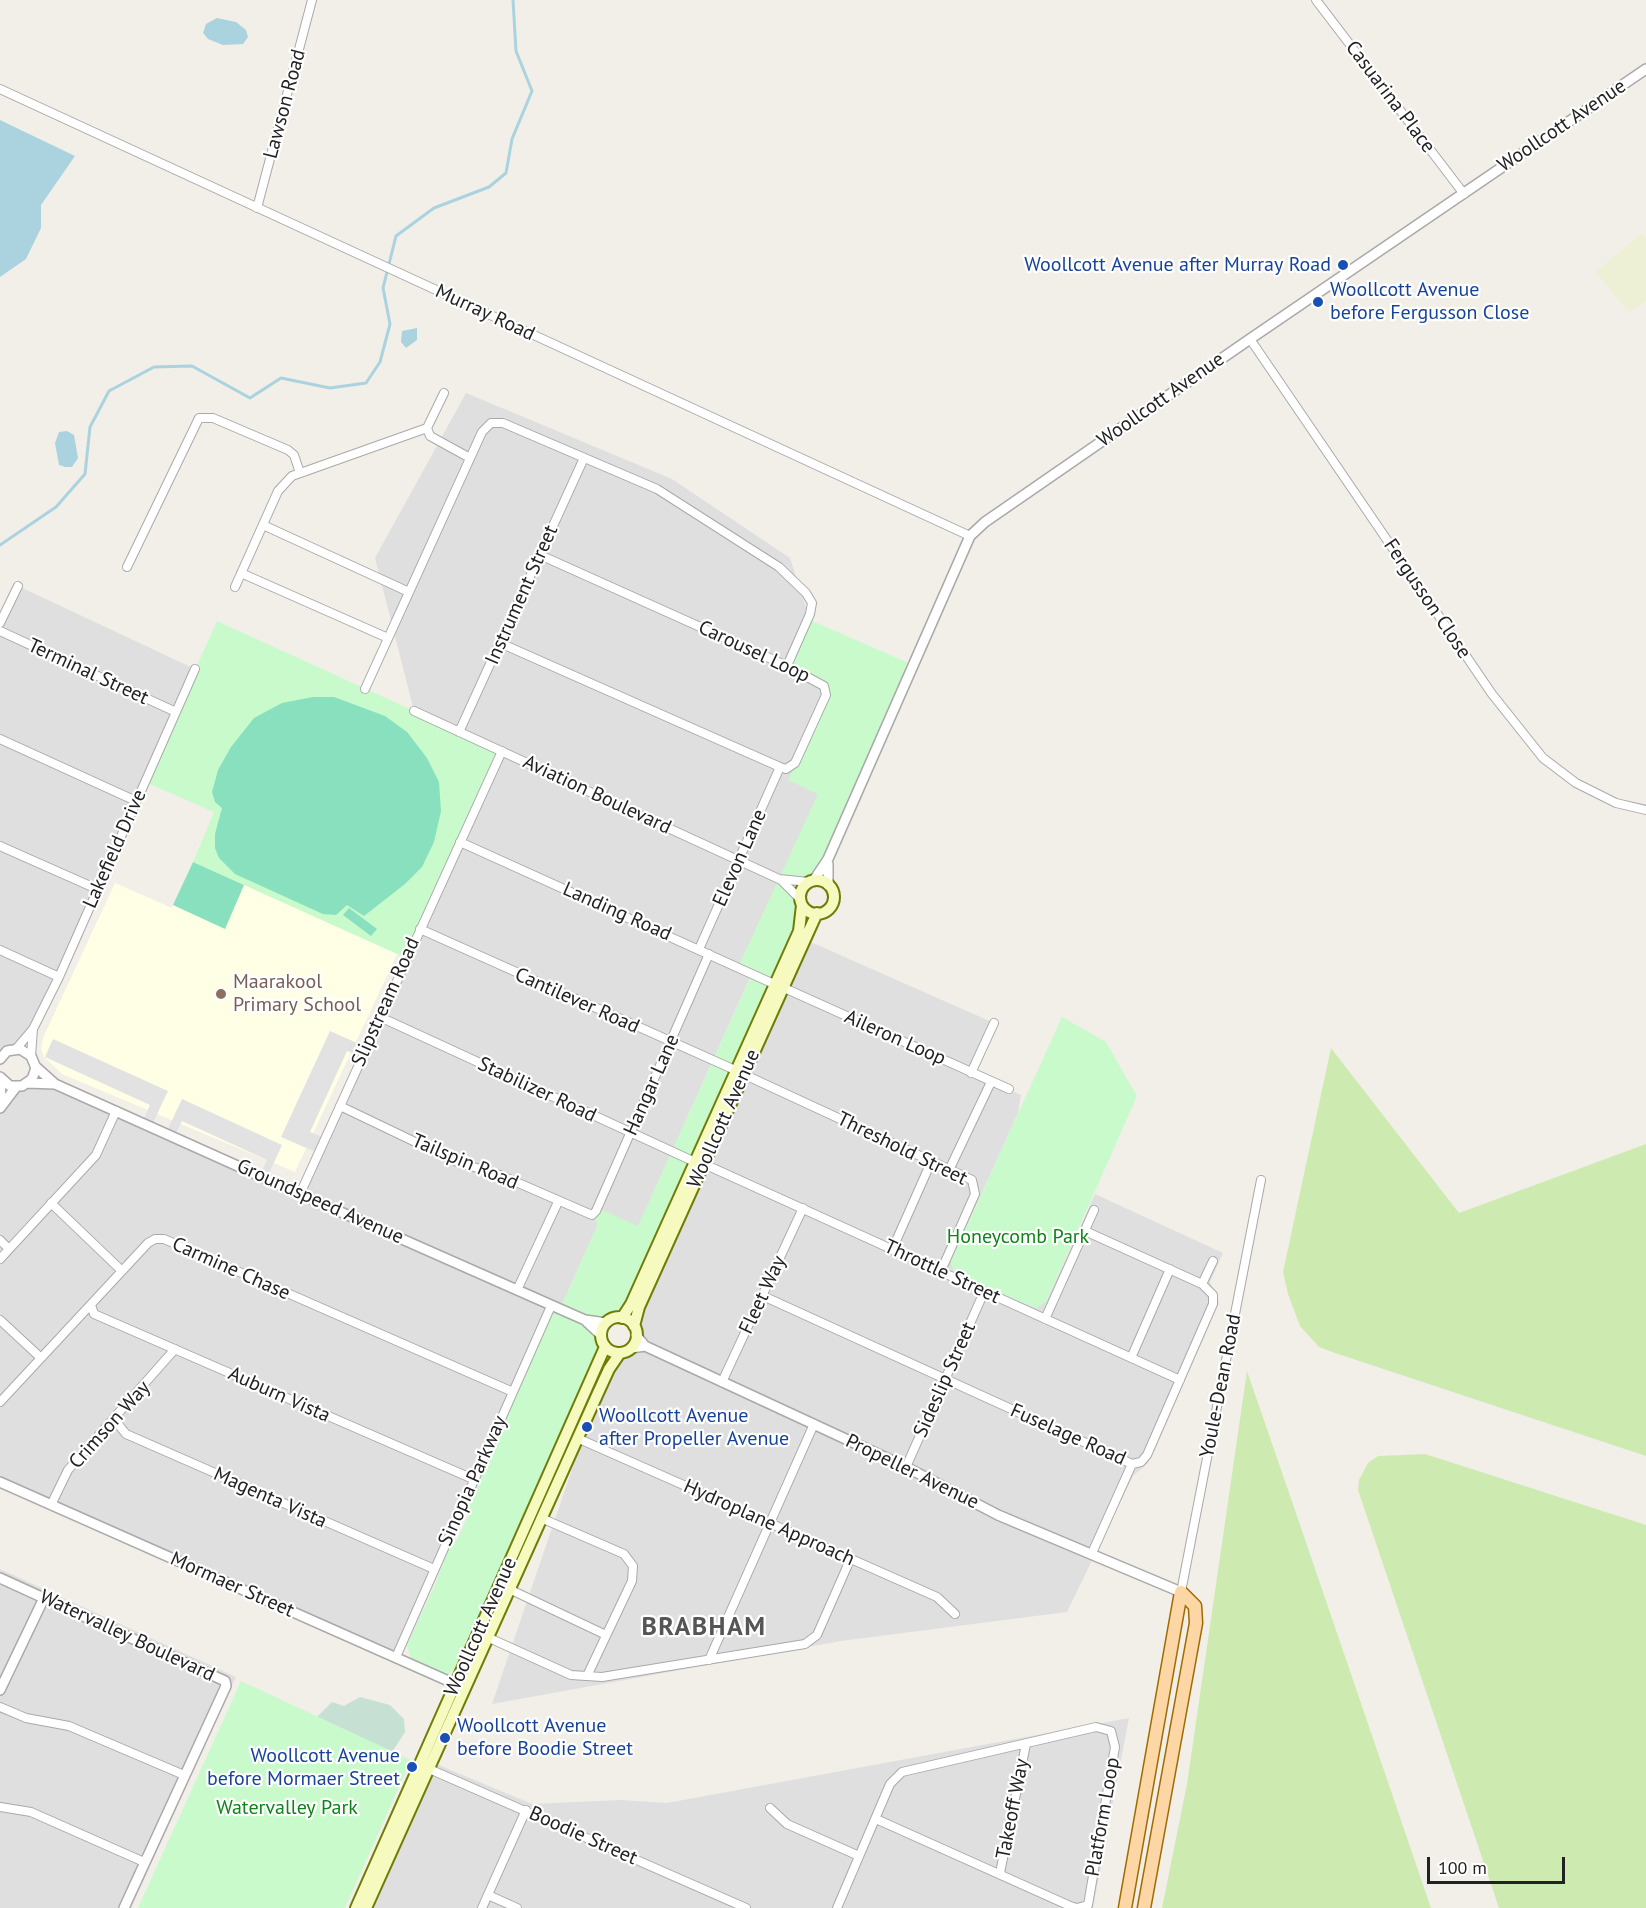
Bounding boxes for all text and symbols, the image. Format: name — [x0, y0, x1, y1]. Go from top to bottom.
street label: Casuarina Place — [1340, 36, 1440, 158]
street label: Lawson Road — [259, 47, 311, 161]
street label: Woollcott Avenue — [1493, 74, 1631, 178]
place label: Woollcott Avenue after Murray Road — [1024, 253, 1331, 277]
marker: Woollcott Avenue after Murray Road — [1336, 258, 1350, 272]
place label: Woollcott Avenue before Fergusson Close — [1330, 278, 1529, 325]
street label: Murray Road — [431, 279, 539, 347]
marker: Woollcott Avenue before Fergusson Close — [1311, 295, 1325, 309]
street label: Woollcott Avenue — [1093, 347, 1229, 453]
street label: Instrument Street — [481, 522, 563, 668]
street label: Fergusson Close — [1378, 535, 1476, 663]
street label: Carousel Loop — [694, 616, 814, 688]
street label: Terminal Street — [24, 634, 152, 710]
street label: Aviation Boulevard — [519, 750, 675, 840]
street label: Lakefield Drive — [78, 786, 152, 912]
street label: Elevon Lane — [708, 806, 772, 910]
street label: Landing Road — [559, 877, 675, 947]
street label: Slipstream Road — [347, 934, 425, 1070]
street label: Cantilever Road — [511, 963, 643, 1039]
place label: Maarakool Primary School — [233, 970, 361, 1017]
marker: Maarakool Primary School — [214, 987, 228, 1001]
street label: Aileron Loop — [841, 1005, 949, 1071]
street label: Hangar Lane — [619, 1031, 685, 1139]
street label: Woollcott Avenue — [683, 1046, 765, 1192]
street label: Stabilizer Road — [474, 1052, 600, 1128]
street label: Threshold Street — [833, 1107, 971, 1191]
street label: Tailspin Road — [408, 1129, 522, 1195]
street label: Groundspeed Avenue — [233, 1154, 407, 1250]
park label: Honeycomb Park — [947, 1225, 1089, 1249]
street label: Carmine Chase — [168, 1232, 294, 1306]
street label: Throttle Street — [880, 1235, 1004, 1309]
street label: Fleet Way — [735, 1252, 791, 1338]
street label: Youle-Dean Road — [1195, 1312, 1247, 1460]
street label: Sideslip Street — [909, 1319, 981, 1441]
street label: Auburn Vista — [224, 1362, 334, 1428]
street label: Crimson Way — [64, 1376, 156, 1474]
street label: Fuselage Road — [1006, 1399, 1130, 1471]
place label: Woollcott Avenue after Propeller Avenue — [599, 1404, 789, 1451]
street label: Sinopia Parkway — [434, 1412, 512, 1550]
marker: Woollcott Avenue after Propeller Avenue — [580, 1420, 594, 1434]
street label: Propeller Avenue — [841, 1429, 983, 1515]
street label: Magenta Vista — [210, 1462, 330, 1534]
street label: Hydroplane Approach — [680, 1474, 858, 1572]
street label: Mormaer Street — [166, 1547, 298, 1623]
street label: Woollcott Avenue — [440, 1554, 522, 1700]
street label: Watervalley Boulevard — [36, 1585, 218, 1687]
district label: BRABHAM — [641, 1612, 767, 1644]
place label: Woollcott Avenue before Boodie Street — [457, 1714, 633, 1761]
marker: Woollcott Avenue before Boodie Street — [438, 1731, 452, 1745]
place label: Woollcott Avenue before Mormaer Street — [207, 1744, 400, 1791]
street label: Platform Loop — [1081, 1756, 1125, 1878]
street label: Takeoff Way — [992, 1757, 1034, 1861]
marker: Woollcott Avenue before Mormaer Street — [405, 1760, 419, 1774]
park label: Watervalley Park — [216, 1796, 358, 1820]
street label: Boodie Street — [525, 1801, 641, 1871]
scale bar — [1430, 1845, 1568, 1883]
text: 100 m — [1438, 1856, 1487, 1879]

